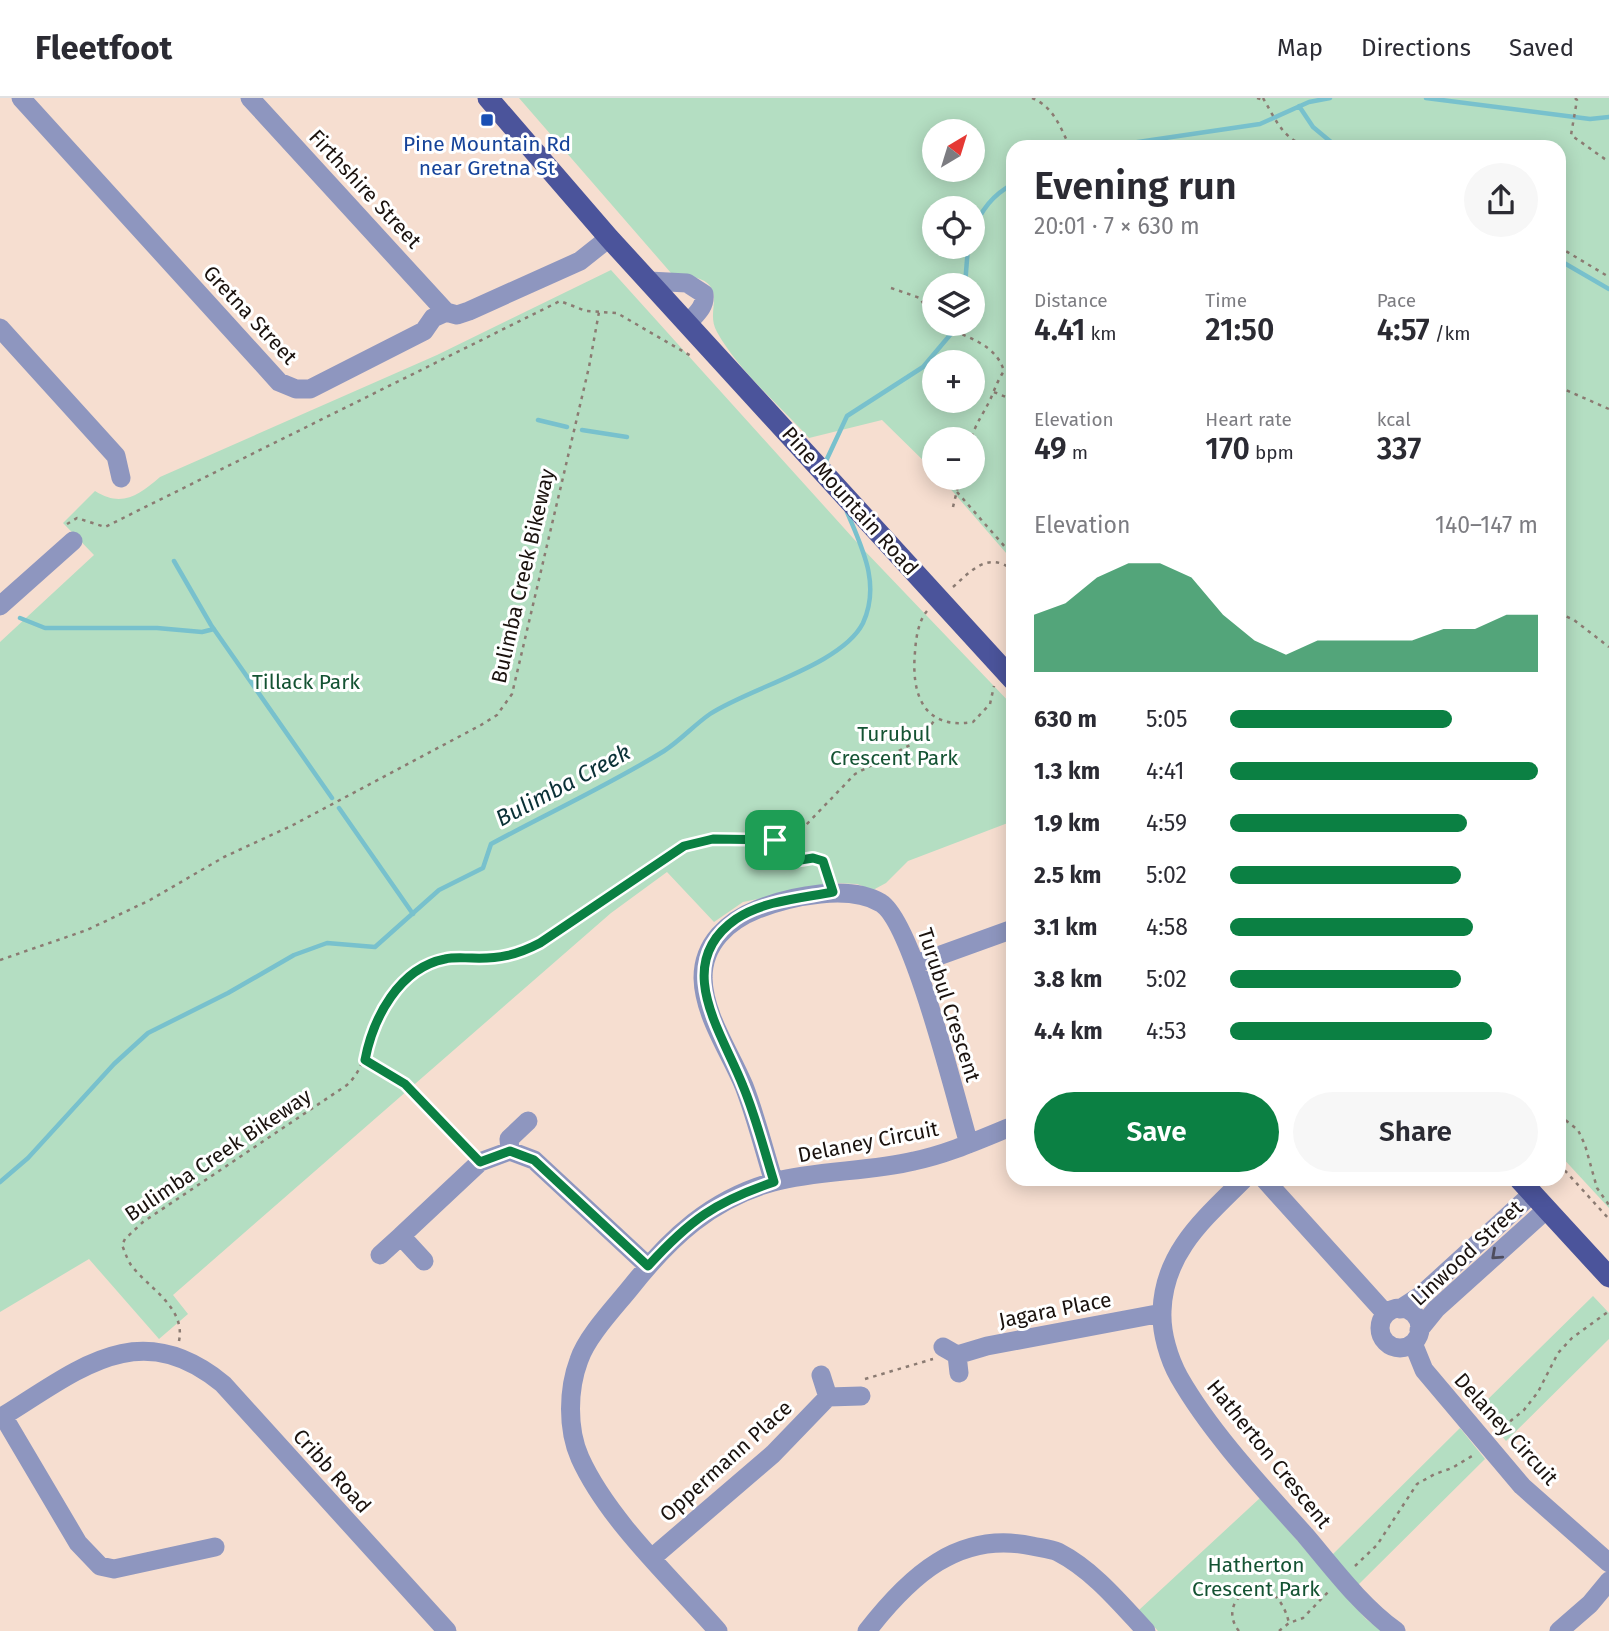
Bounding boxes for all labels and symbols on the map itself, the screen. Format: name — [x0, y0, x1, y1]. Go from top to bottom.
marker: Pine Mountain Rd near Gretna St — [479, 112, 495, 128]
north arrow — [922, 119, 985, 182]
street label: Firthshire Street — [303, 124, 427, 254]
place label: Pine Mountain Rd near Gretna St — [403, 131, 571, 181]
street label: Gretna Street — [198, 260, 303, 370]
street label: Pine Mountain Road — [776, 421, 924, 581]
street label: Bulimba Creek Bikeway — [486, 466, 560, 686]
park label: Tillack Park — [252, 669, 360, 695]
park label: Turubul Crescent Park — [830, 721, 958, 771]
water label: Bulimba Creek — [491, 738, 635, 832]
pin — [745, 810, 805, 870]
street label: Turubul Crescent — [912, 925, 986, 1086]
street label: Bulimba Creek Bikeway — [120, 1083, 317, 1227]
street label: Delaney Circuit — [795, 1116, 941, 1168]
street label: Linwood Street — [1406, 1194, 1529, 1311]
one-way arrow — [1491, 1247, 1504, 1259]
street label: Jagara Place — [996, 1286, 1114, 1334]
street label: Delaney Circuit — [1449, 1367, 1564, 1491]
street label: Hatherton Crescent — [1201, 1374, 1337, 1534]
street label: Oppermann Place — [654, 1395, 798, 1527]
street label: Cribb Road — [287, 1424, 377, 1518]
park label: Hatherton Crescent Park — [1192, 1552, 1320, 1602]

